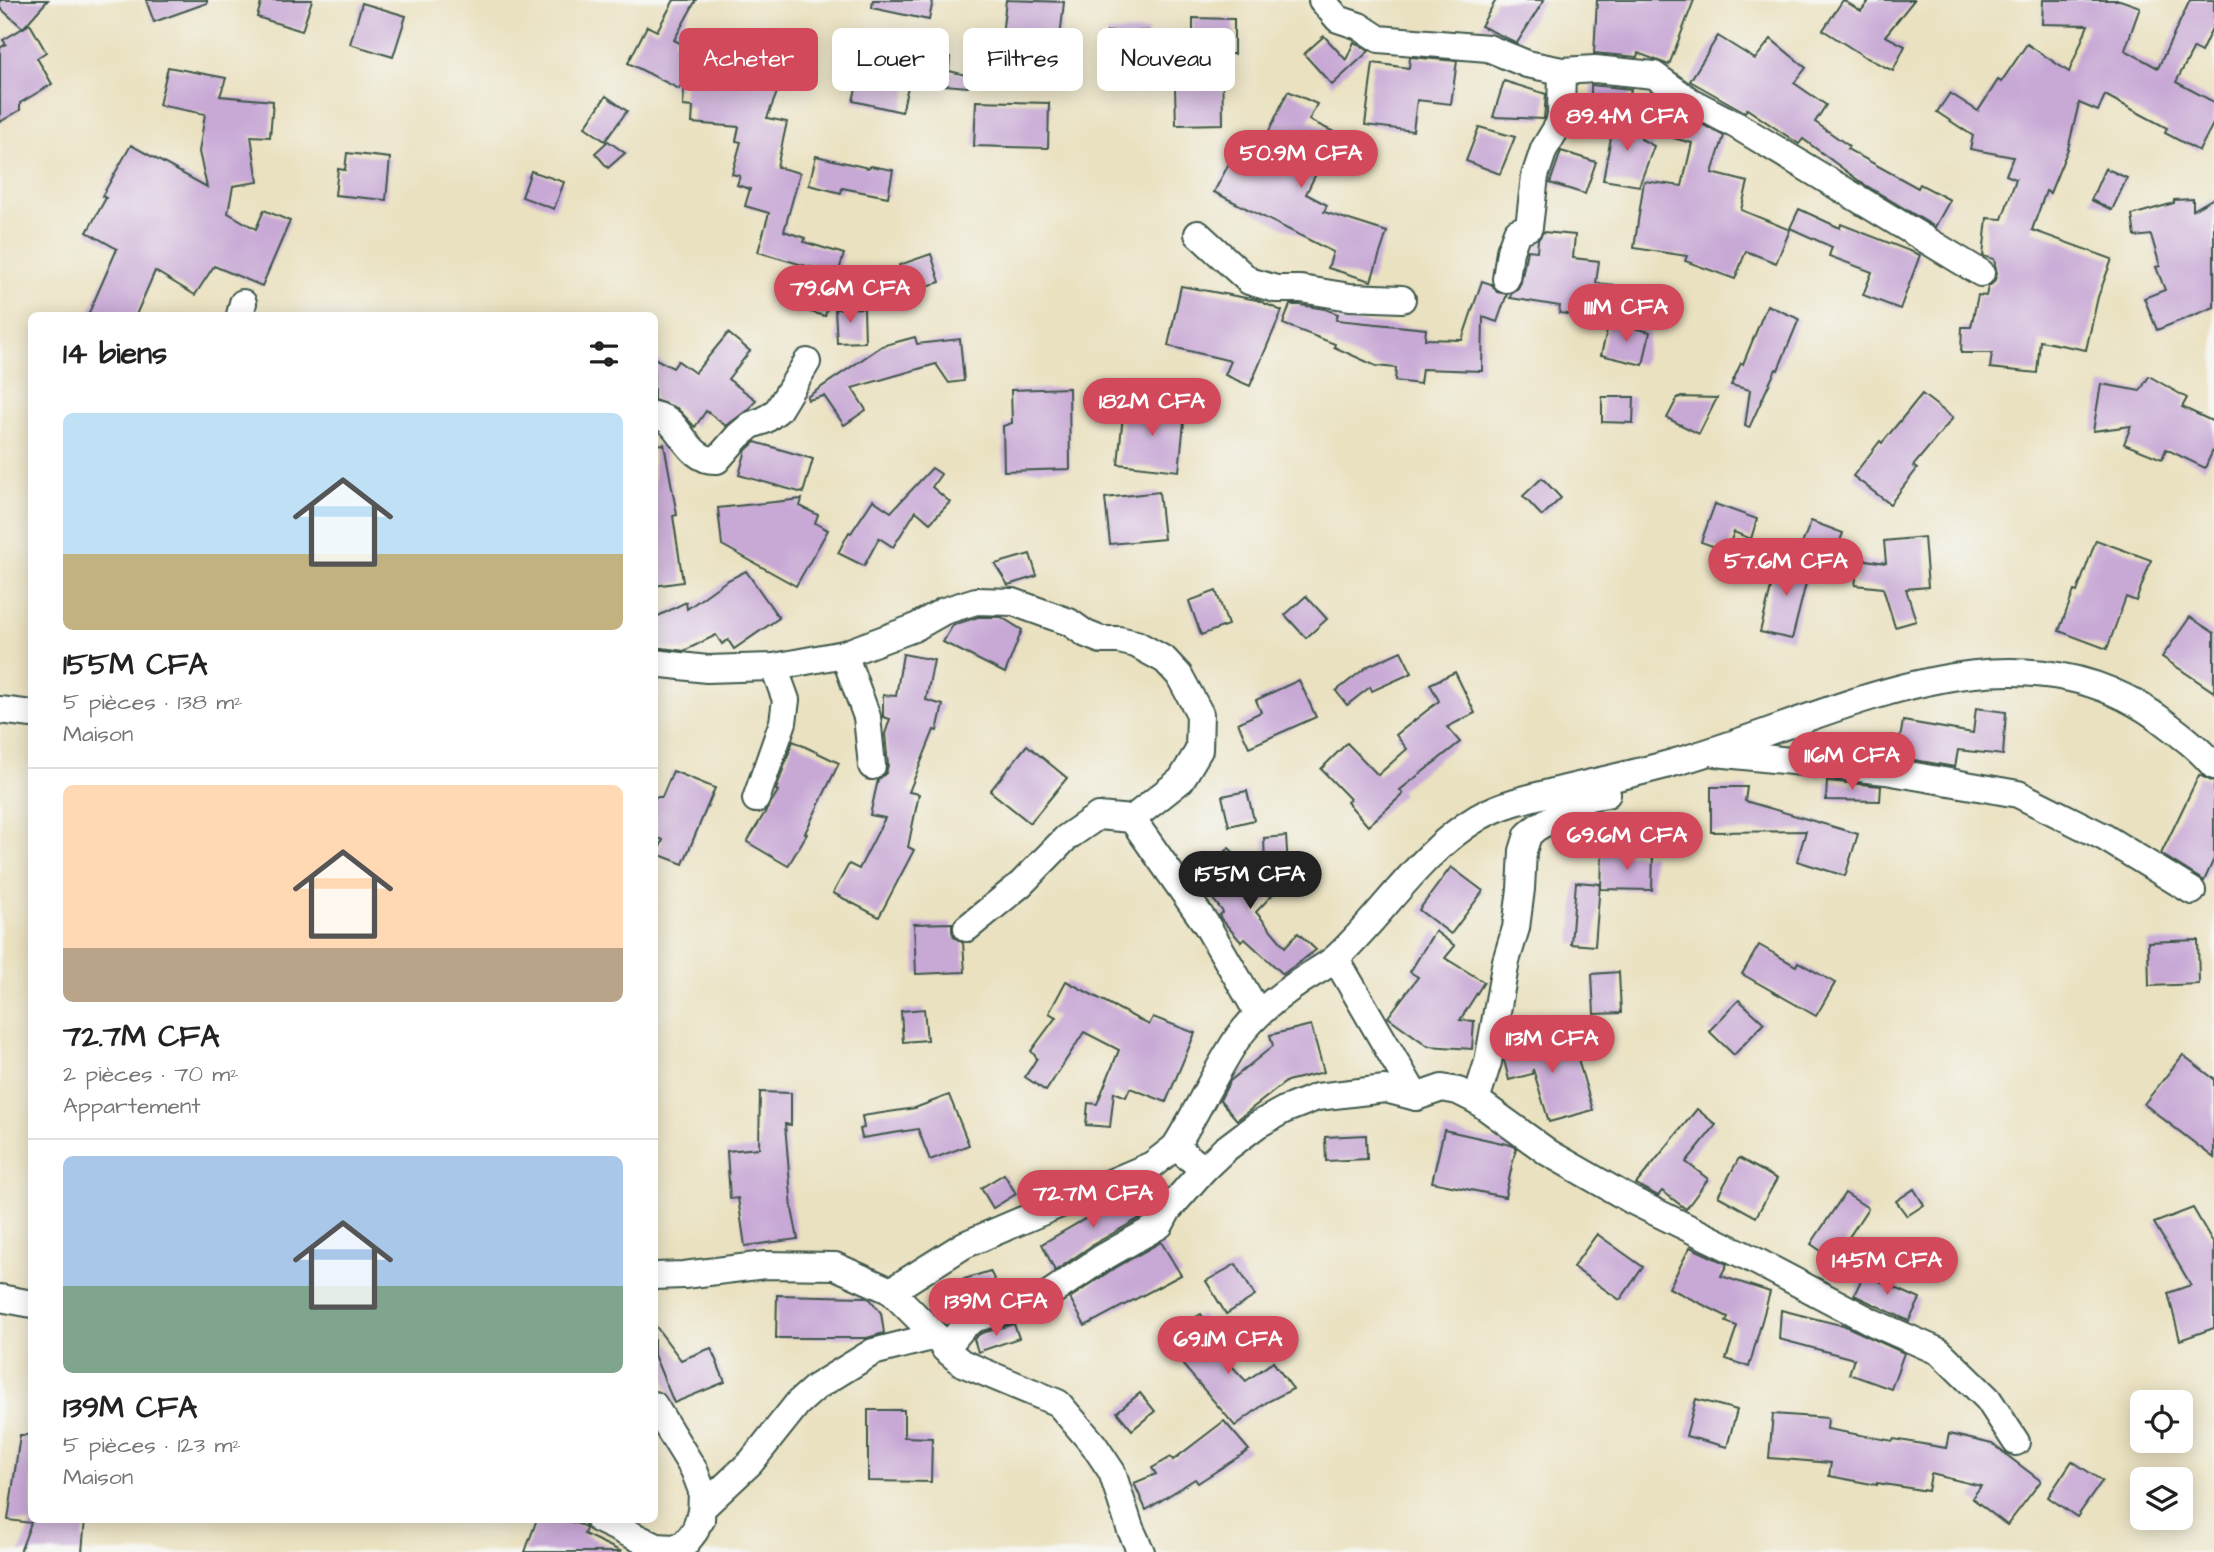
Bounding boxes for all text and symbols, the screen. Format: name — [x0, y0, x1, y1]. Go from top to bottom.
chip: Acheter — [679, 28, 818, 91]
chip: Louer — [832, 28, 949, 91]
chip: Filtres — [963, 28, 1083, 91]
chip: Nouveau — [1097, 28, 1235, 91]
pin: 89.4M CFA — [1547, 94, 1707, 153]
text: 89.4M CFA — [1566, 100, 1688, 132]
pin: 50.9M CFA — [1221, 130, 1381, 190]
text: 50.9M CFA — [1240, 137, 1362, 169]
pin: 79.6M CFA — [770, 266, 930, 325]
text: 79.6M CFA — [790, 272, 910, 304]
pin: 111M CFA — [1554, 284, 1698, 344]
text: 111M CFA — [1584, 291, 1668, 323]
text: 14 biens — [63, 333, 167, 375]
icon: filters — [585, 335, 623, 373]
pin: 182M CFA — [1080, 378, 1224, 438]
text: 182M CFA — [1099, 385, 1205, 417]
icon: home — [280, 459, 406, 585]
pin: 57.6M CFA — [1706, 538, 1866, 598]
text: 57.6M CFA — [1724, 545, 1848, 577]
text: 155M CFA — [63, 644, 207, 686]
text: 5 pièces · 138 m² — [63, 686, 243, 718]
text: Maison — [63, 718, 133, 750]
pin: 116M CFA — [1780, 732, 1924, 792]
text: 116M CFA — [1804, 739, 1900, 771]
pin: 69.6M CFA — [1547, 812, 1707, 872]
text: 69.6M CFA — [1567, 819, 1687, 851]
icon: home — [280, 831, 406, 957]
pin: 155M CFA — [1178, 852, 1322, 911]
text: 155M CFA — [1195, 858, 1305, 890]
text: 72.7M CFA — [63, 1016, 219, 1058]
pin: 113M CFA — [1480, 1016, 1624, 1075]
text: 113M CFA — [1506, 1022, 1598, 1054]
text: 2 pièces · 70 m² — [63, 1058, 239, 1090]
text: Appartement — [63, 1090, 201, 1122]
pin: 72.7M CFA — [1013, 1170, 1173, 1230]
text: 72.7M CFA — [1033, 1177, 1153, 1209]
icon: home — [280, 1202, 406, 1328]
pin: 145M CFA — [1815, 1238, 1959, 1297]
text: 145M CFA — [1832, 1244, 1942, 1276]
pin: 139M CFA — [924, 1278, 1068, 1338]
text: 139M CFA — [945, 1285, 1047, 1317]
pin: 69.1M CFA — [1148, 1316, 1308, 1376]
text: 69.1M CFA — [1174, 1323, 1282, 1355]
text: 139M CFA — [63, 1387, 197, 1429]
map controls — [2130, 1390, 2193, 1530]
button: locate — [2130, 1390, 2193, 1453]
text: 5 pièces · 123 m² — [63, 1429, 241, 1461]
text: Maison — [63, 1461, 133, 1493]
button: layers — [2130, 1467, 2193, 1530]

